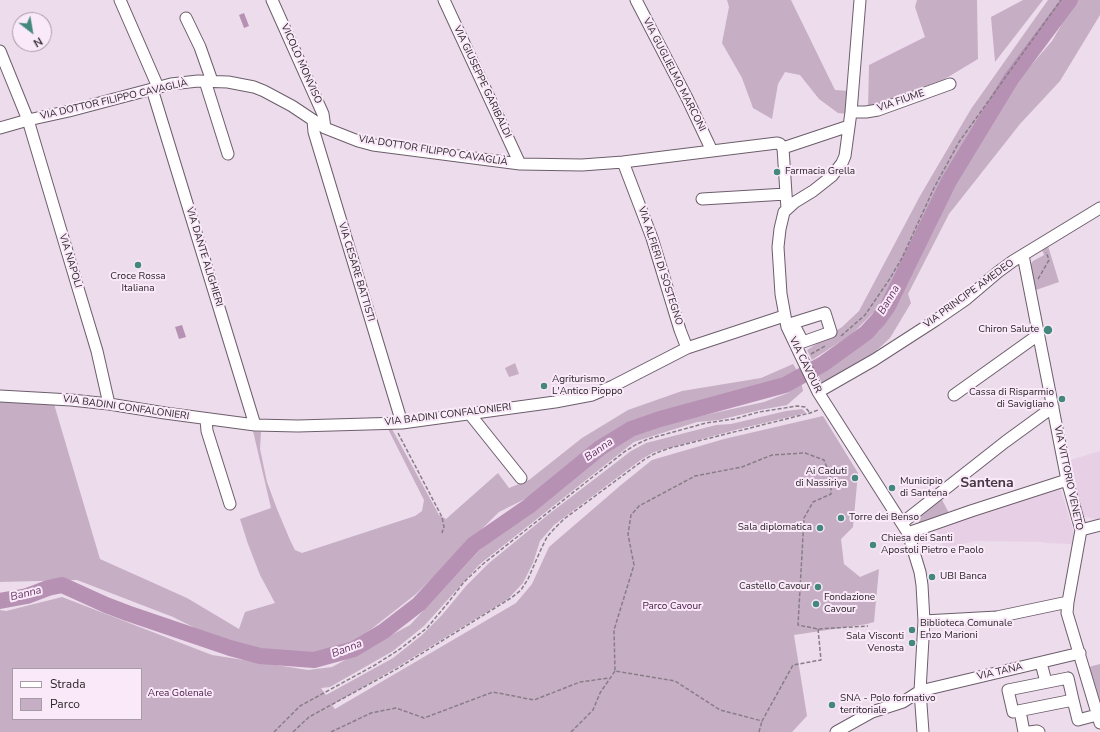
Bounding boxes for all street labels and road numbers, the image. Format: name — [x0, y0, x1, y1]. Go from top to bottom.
street label: VIA GUGLIELMO MARCONI — [640, 16, 708, 134]
street label: VICOLO MONVISO — [278, 22, 324, 106]
street label: VIA GIUSEPPE GARIBALDI — [451, 24, 513, 140]
street label: VIA DOTTOR FILIPPO CAVAGLIÀ — [39, 77, 189, 123]
street label: VIA FIUME — [876, 87, 926, 115]
street label: VIA DOTTOR FILIPPO CAVAGLIÀ — [358, 133, 508, 169]
street label: VIA ALFIERI DI SOSTEGNO — [635, 205, 685, 327]
street label: VIA DANTE ALIGHIERI — [183, 206, 225, 308]
street label: VIA CESARE BATTISTI — [335, 221, 377, 323]
street label: VIA NAPOLI — [56, 233, 84, 289]
street label: VIA PRINCIPE AMEDEO — [921, 257, 1017, 331]
street label: VIA CAVOUR — [786, 335, 824, 395]
street label: VIA BADINI CONFALONIERI — [62, 393, 190, 423]
street label: VIA BADINI CONFALONIERI — [384, 401, 512, 429]
street label: VIA VITTORIO VENETO — [1051, 425, 1085, 531]
street label: VIA TANA — [976, 661, 1024, 683]

